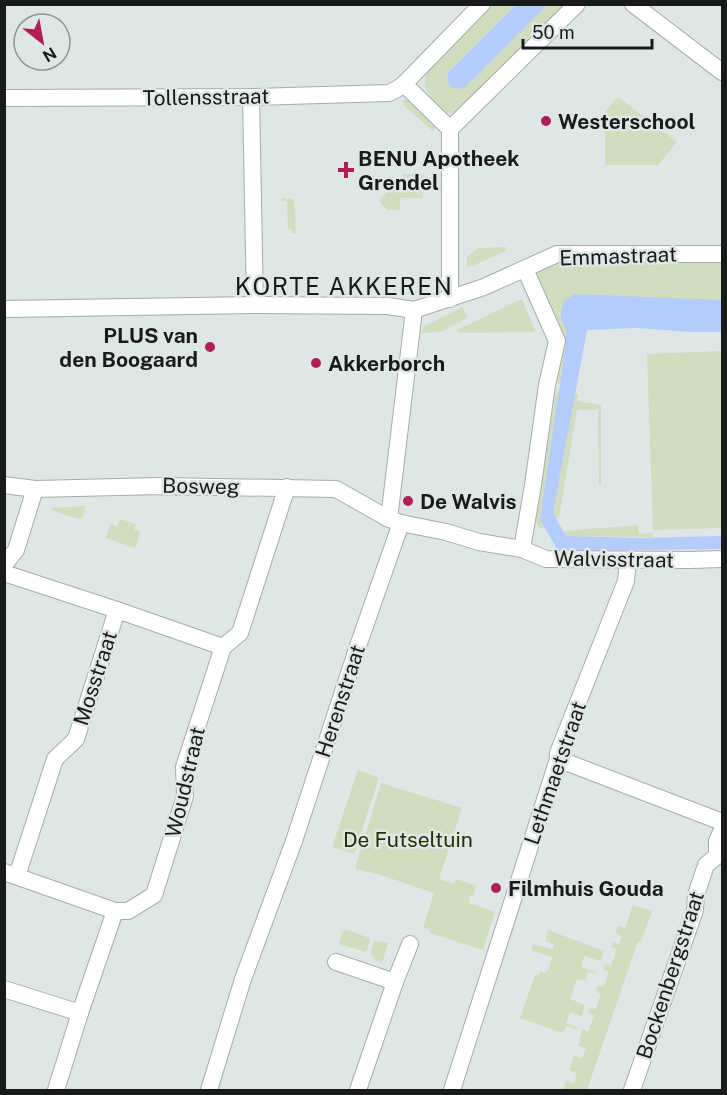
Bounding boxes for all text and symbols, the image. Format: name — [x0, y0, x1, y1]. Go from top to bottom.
north arrow — [12, 12, 72, 72]
scale bar — [523, 12, 652, 50]
text: 50 m — [532, 22, 575, 43]
text: N — [39, 43, 60, 66]
street label: Tollensstraat — [143, 83, 269, 111]
place label: Westerschool — [558, 109, 695, 134]
marker: Westerschool — [539, 114, 553, 128]
place label: BENU Apotheek Grendel — [358, 146, 520, 195]
marker: BENU Apotheek Grendel — [339, 163, 353, 177]
street label: Emmastraat — [559, 241, 677, 271]
district label: KORTE AKKEREN — [235, 272, 453, 300]
place label: PLUS van den Boogaard — [59, 323, 198, 372]
marker: PLUS van den Boogaard — [203, 340, 217, 354]
place label: Akkerborch — [328, 351, 445, 376]
marker: Akkerborch — [309, 356, 323, 370]
street label: Bosweg — [162, 473, 240, 499]
place label: De Walvis — [420, 489, 517, 514]
marker: De Walvis — [401, 494, 415, 508]
street label: Walvisstraat — [554, 545, 674, 573]
street label: Mosstraat — [68, 627, 122, 729]
street label: Herenstraat — [310, 641, 370, 761]
street label: Lethmaetstraat — [519, 698, 591, 848]
street label: Woudstraat — [160, 724, 210, 840]
park label: De Futseltuin — [343, 827, 473, 852]
place label: Filmhuis Gouda — [508, 876, 664, 901]
marker: Filmhuis Gouda — [489, 881, 503, 895]
street label: Bockenbergstraat — [631, 888, 709, 1062]

